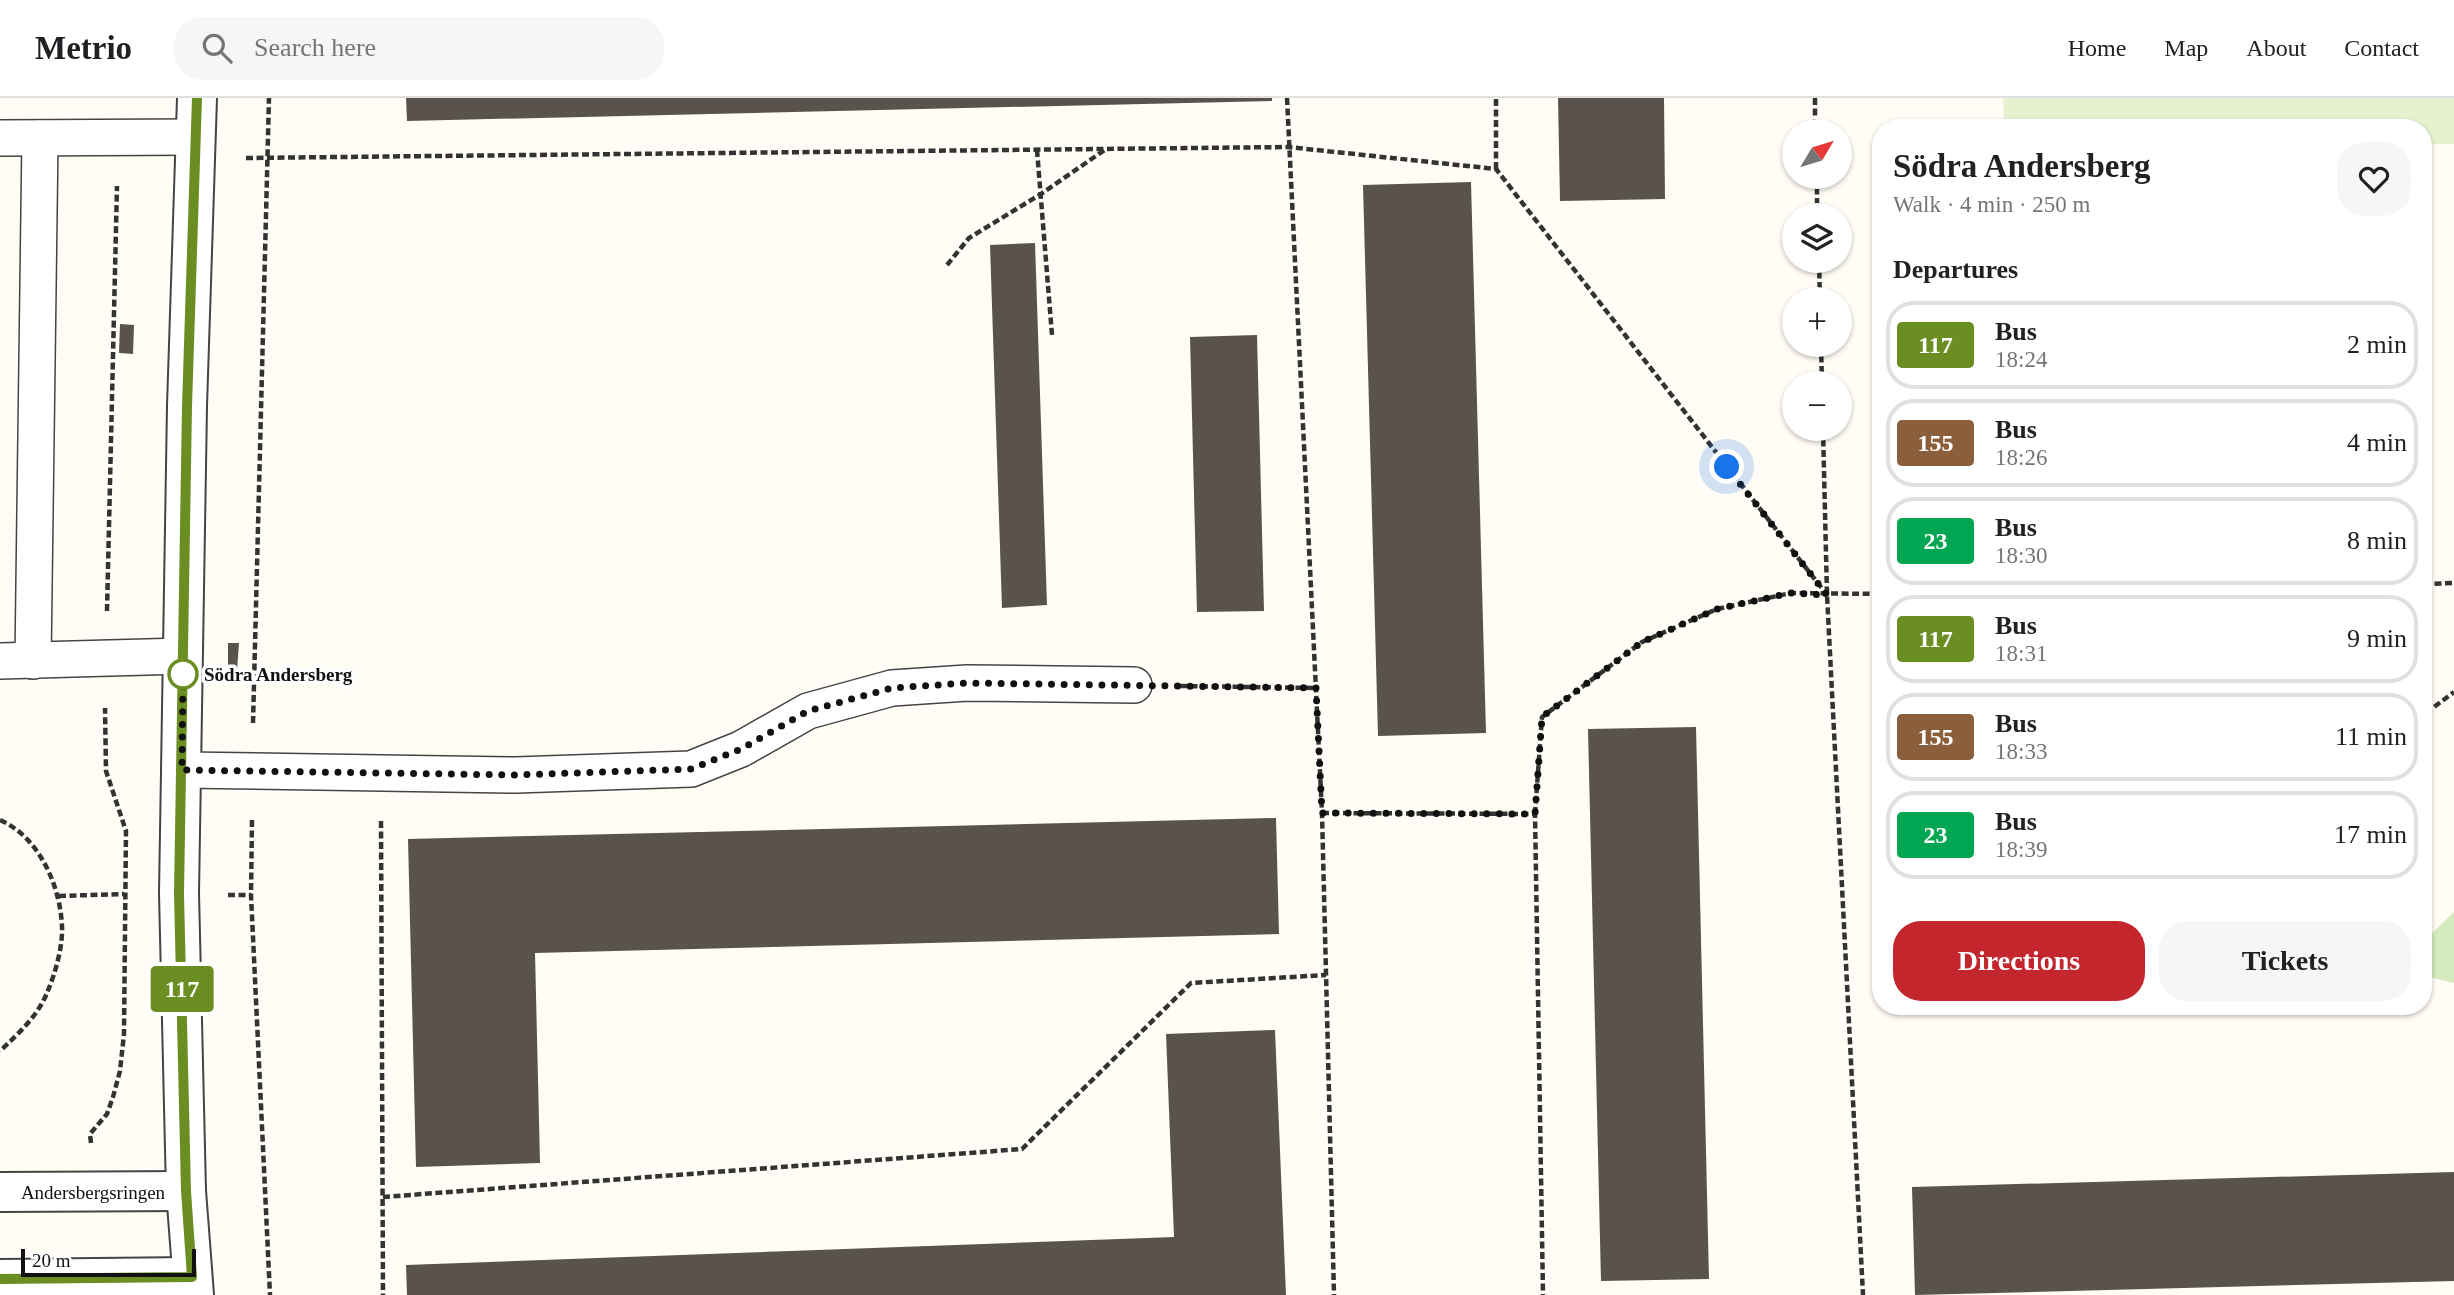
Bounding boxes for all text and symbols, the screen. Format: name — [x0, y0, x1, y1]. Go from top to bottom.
search box — [174, 17, 664, 80]
icon: search — [198, 29, 236, 67]
text: Metrio — [35, 30, 132, 66]
text: Search here — [254, 33, 376, 62]
text: Home — [2068, 35, 2126, 61]
text: Map — [2164, 35, 2208, 61]
text: About — [2246, 35, 2306, 61]
text: Contact — [2344, 35, 2419, 61]
north arrow — [1782, 119, 1852, 189]
map controls — [1782, 119, 1852, 441]
button: heart — [2337, 142, 2411, 216]
text: Södra Andersberg — [1893, 148, 2151, 184]
text: Walk · 4 min · 250 m — [1893, 192, 2090, 217]
button: layers — [1782, 203, 1852, 273]
text: Departures — [1893, 255, 2018, 284]
button: + — [1782, 287, 1852, 357]
text: Bus — [1995, 317, 2037, 346]
text: 2 min — [2347, 330, 2407, 359]
text: 117 — [1918, 332, 1953, 358]
text: 18:24 — [1995, 347, 2047, 372]
button: − — [1782, 371, 1852, 441]
text: Bus — [1995, 415, 2037, 444]
text: 4 min — [2347, 428, 2407, 457]
text: 155 — [1918, 430, 1954, 456]
text: 18:26 — [1995, 445, 2047, 470]
your location — [1709, 449, 1744, 484]
text: Bus — [1995, 513, 2037, 542]
text: 8 min — [2347, 526, 2407, 555]
text: 23 — [1924, 528, 1948, 554]
text: 18:30 — [1995, 543, 2047, 568]
text: Bus — [1995, 611, 2037, 640]
text: 9 min — [2347, 624, 2407, 653]
text: 117 — [1918, 626, 1953, 652]
text: 18:31 — [1995, 641, 2047, 666]
marker: Södra Andersberg — [168, 659, 198, 689]
place label: Södra Andersberg — [204, 664, 353, 685]
text: Bus — [1995, 709, 2037, 738]
text: 11 min — [2335, 722, 2407, 751]
text: 155 — [1918, 724, 1954, 750]
text: 18:33 — [1995, 739, 2047, 764]
text: Bus — [1995, 807, 2037, 836]
text: 17 min — [2334, 820, 2407, 849]
text: 23 — [1924, 822, 1948, 848]
text: 18:39 — [1995, 837, 2047, 862]
button: Directions — [1893, 921, 2145, 1001]
button: Tickets — [2159, 921, 2411, 1001]
line badge: 117 — [142, 966, 222, 1012]
text: 117 — [165, 976, 199, 1002]
street label: Andersbergsringen — [21, 1182, 166, 1203]
scale bar — [21, 1246, 196, 1278]
text: 20 m — [32, 1250, 71, 1271]

